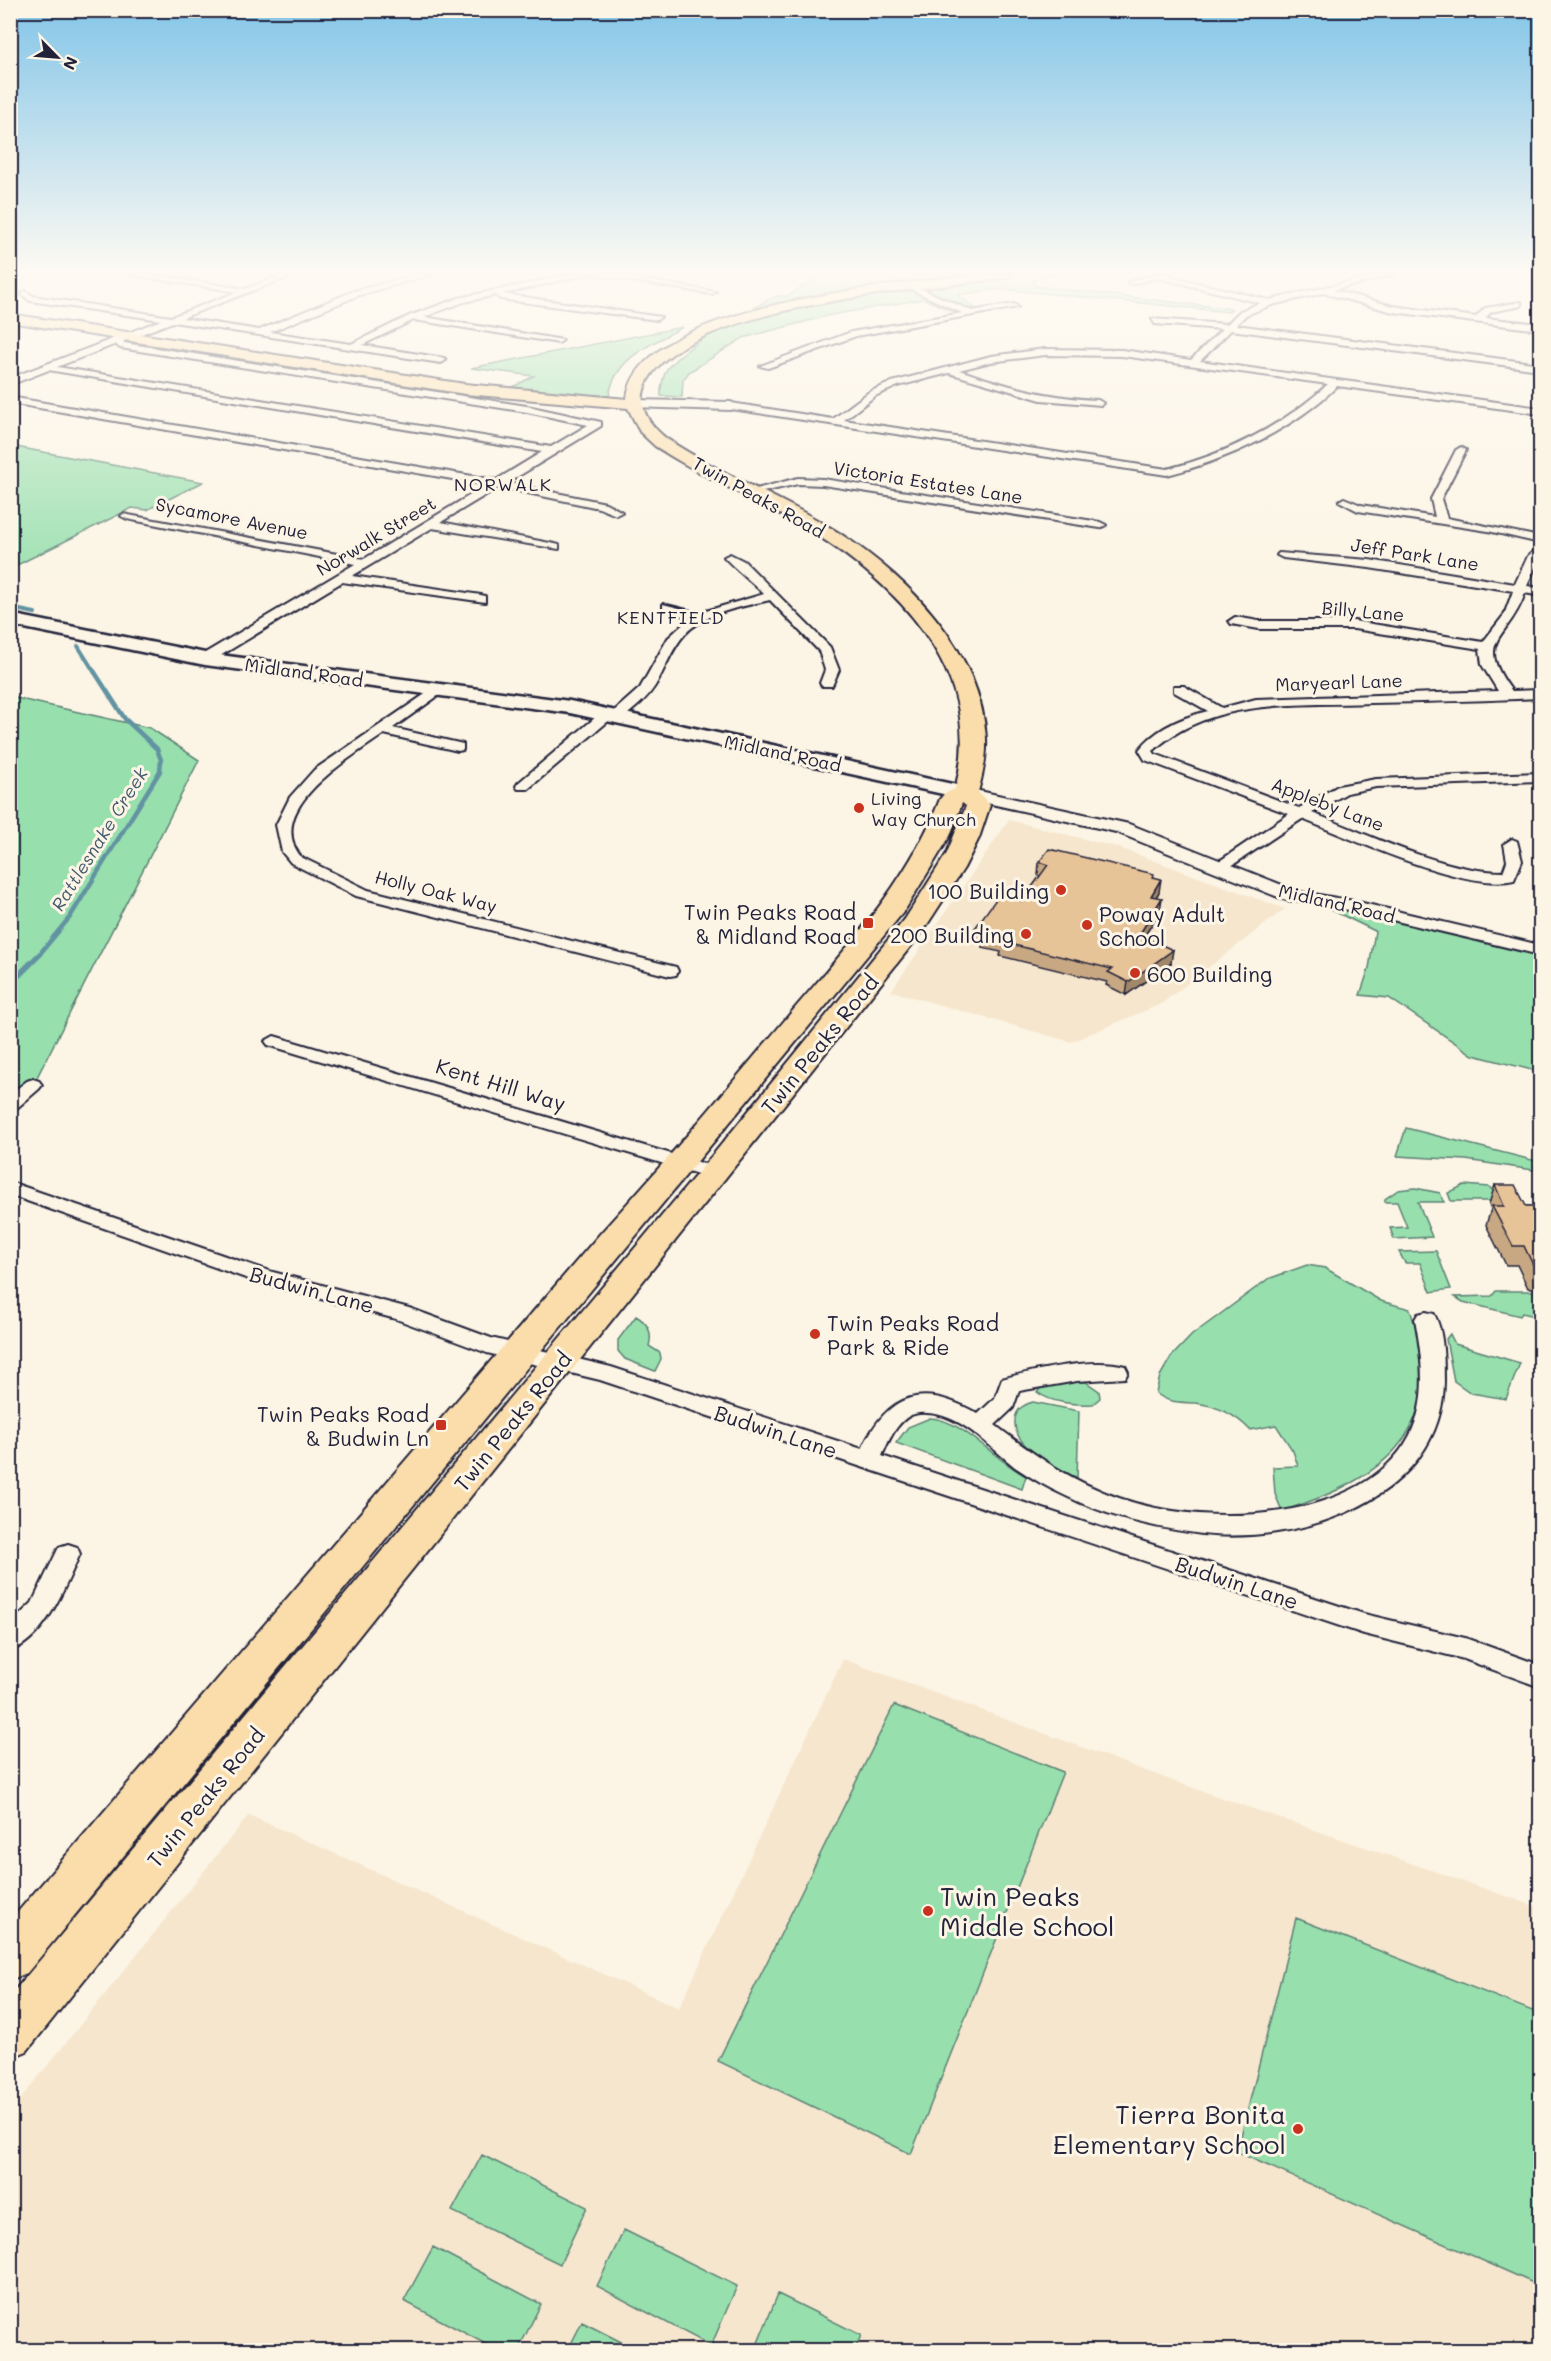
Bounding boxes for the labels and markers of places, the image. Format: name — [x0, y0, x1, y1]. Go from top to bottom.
place label: Living Way Church — [871, 786, 976, 831]
marker: Living Way Church — [852, 801, 866, 815]
place label: 100 Building — [927, 877, 1049, 904]
marker: 100 Building — [1054, 883, 1068, 897]
place label: Twin Peaks Road & Midland Road — [684, 898, 856, 949]
place label: Poway Adult School — [1099, 900, 1225, 951]
marker: Twin Peaks Road & Midland Road — [861, 916, 875, 930]
marker: Poway Adult School — [1080, 918, 1094, 932]
place label: 200 Building — [890, 921, 1014, 948]
marker: 200 Building — [1019, 927, 1033, 941]
place label: 600 Building — [1147, 960, 1272, 987]
marker: 600 Building — [1128, 966, 1142, 980]
place label: Twin Peaks Road Park & Ride — [827, 1309, 999, 1360]
marker: Twin Peaks Road Park & Ride — [808, 1327, 822, 1341]
place label: Twin Peaks Road & Budwin Ln — [257, 1400, 429, 1451]
marker: Twin Peaks Road & Budwin Ln — [434, 1418, 448, 1432]
place label: Twin Peaks Middle School — [940, 1879, 1115, 1943]
marker: Twin Peaks Middle School — [921, 1904, 935, 1918]
place label: Tierra Bonita Elementary School — [1053, 2097, 1286, 2161]
marker: Tierra Bonita Elementary School — [1291, 2122, 1305, 2136]

